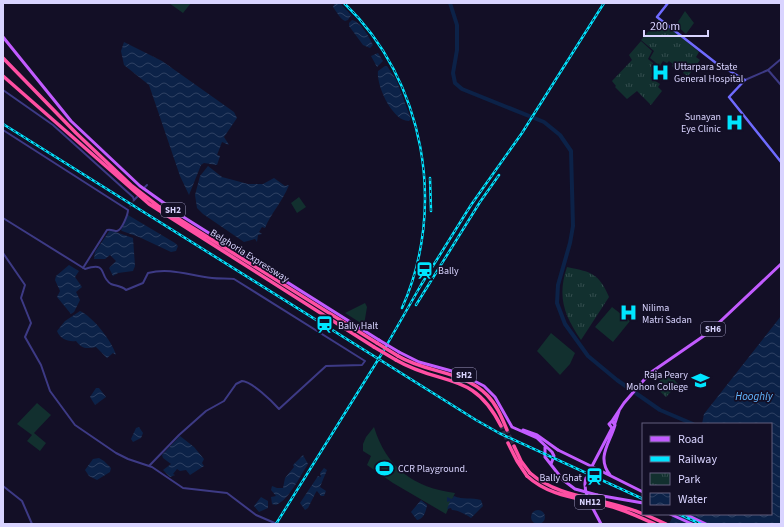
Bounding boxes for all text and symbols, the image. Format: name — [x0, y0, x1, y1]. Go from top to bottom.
scale bar — [644, 12, 708, 38]
text: 200 m — [650, 18, 680, 35]
place label: Uttarpara State General Hospital — [674, 60, 744, 86]
hospital icon: Uttarpara State General Hospital — [651, 62, 671, 82]
place label: Sunayan Eye Clinic — [681, 110, 721, 136]
hospital icon: Sunayan Eye Clinic — [724, 112, 744, 132]
road number: SH2 — [161, 203, 185, 217]
street label: Belghoria Expressway — [207, 226, 292, 286]
station icon: Bally — [415, 260, 435, 280]
place label: Bally — [438, 264, 459, 278]
place label: Nilima Matri Sadan — [642, 301, 692, 327]
hospital icon: Nilima Matri Sadan — [619, 303, 639, 323]
station icon: Bally Halt — [315, 315, 335, 335]
place label: Bally Halt — [338, 319, 379, 333]
road number: SH6 — [701, 322, 725, 336]
road number: SH2 — [452, 368, 476, 382]
place label: Raja Peary Mohon College — [626, 368, 688, 394]
school or university icon: Raja Peary Mohon College — [691, 370, 711, 390]
water label: Hooghly — [735, 389, 774, 404]
legend — [642, 423, 772, 515]
text: Road — [678, 431, 704, 448]
text: Railway — [678, 451, 717, 468]
sports icon: CCR Playground. — [375, 458, 395, 478]
place label: CCR Playground. — [398, 462, 468, 476]
station icon: Bally Ghat — [585, 467, 605, 487]
place label: Bally Ghat — [539, 471, 583, 485]
text: Park — [678, 471, 700, 488]
text: Water — [678, 491, 708, 508]
road number: NH12 — [575, 495, 605, 509]

